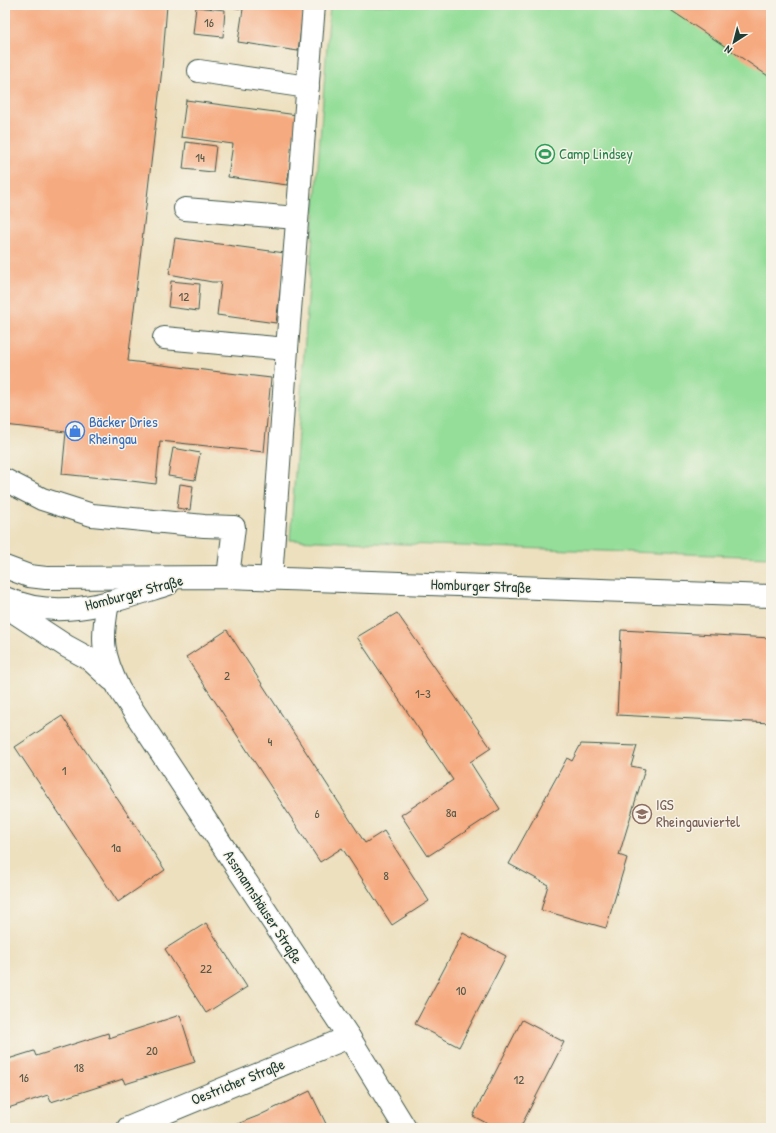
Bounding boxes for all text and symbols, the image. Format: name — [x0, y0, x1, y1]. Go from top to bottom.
house number: 16 — [204, 13, 214, 31]
north arrow — [714, 22, 754, 62]
text: N — [722, 43, 735, 57]
sports icon: Camp Lindsey — [534, 143, 556, 165]
place label: Camp Lindsey — [559, 143, 633, 164]
house number: 14 — [195, 148, 205, 166]
house number: 12 — [179, 287, 189, 305]
place label: Bäcker Dries Rheingau — [89, 411, 158, 449]
shop icon: Bäcker Dries Rheingau — [64, 420, 86, 442]
street label: Homburger Straße — [83, 569, 185, 616]
street label: Homburger Straße — [430, 573, 532, 598]
house number: 2 — [224, 666, 230, 684]
house number: 1-3 — [415, 684, 431, 702]
house number: 4 — [268, 732, 273, 750]
house number: 1 — [62, 761, 67, 779]
place label: IGS Rheingauviertel — [656, 794, 740, 832]
house number: 8a — [446, 803, 456, 821]
school or university icon: IGS Rheingauviertel — [631, 803, 653, 825]
house number: 6 — [314, 804, 320, 822]
house number: 1a — [111, 838, 121, 856]
street label: Assmannshäuser Straße — [219, 846, 308, 967]
house number: 8 — [383, 866, 389, 884]
house number: 22 — [200, 959, 212, 977]
house number: 10 — [456, 981, 466, 999]
house number: 20 — [146, 1041, 158, 1059]
street label: Oestricher Straße — [188, 1053, 288, 1110]
house number: 18 — [74, 1058, 85, 1076]
house number: 16 — [19, 1068, 29, 1086]
house number: 12 — [514, 1070, 524, 1088]

